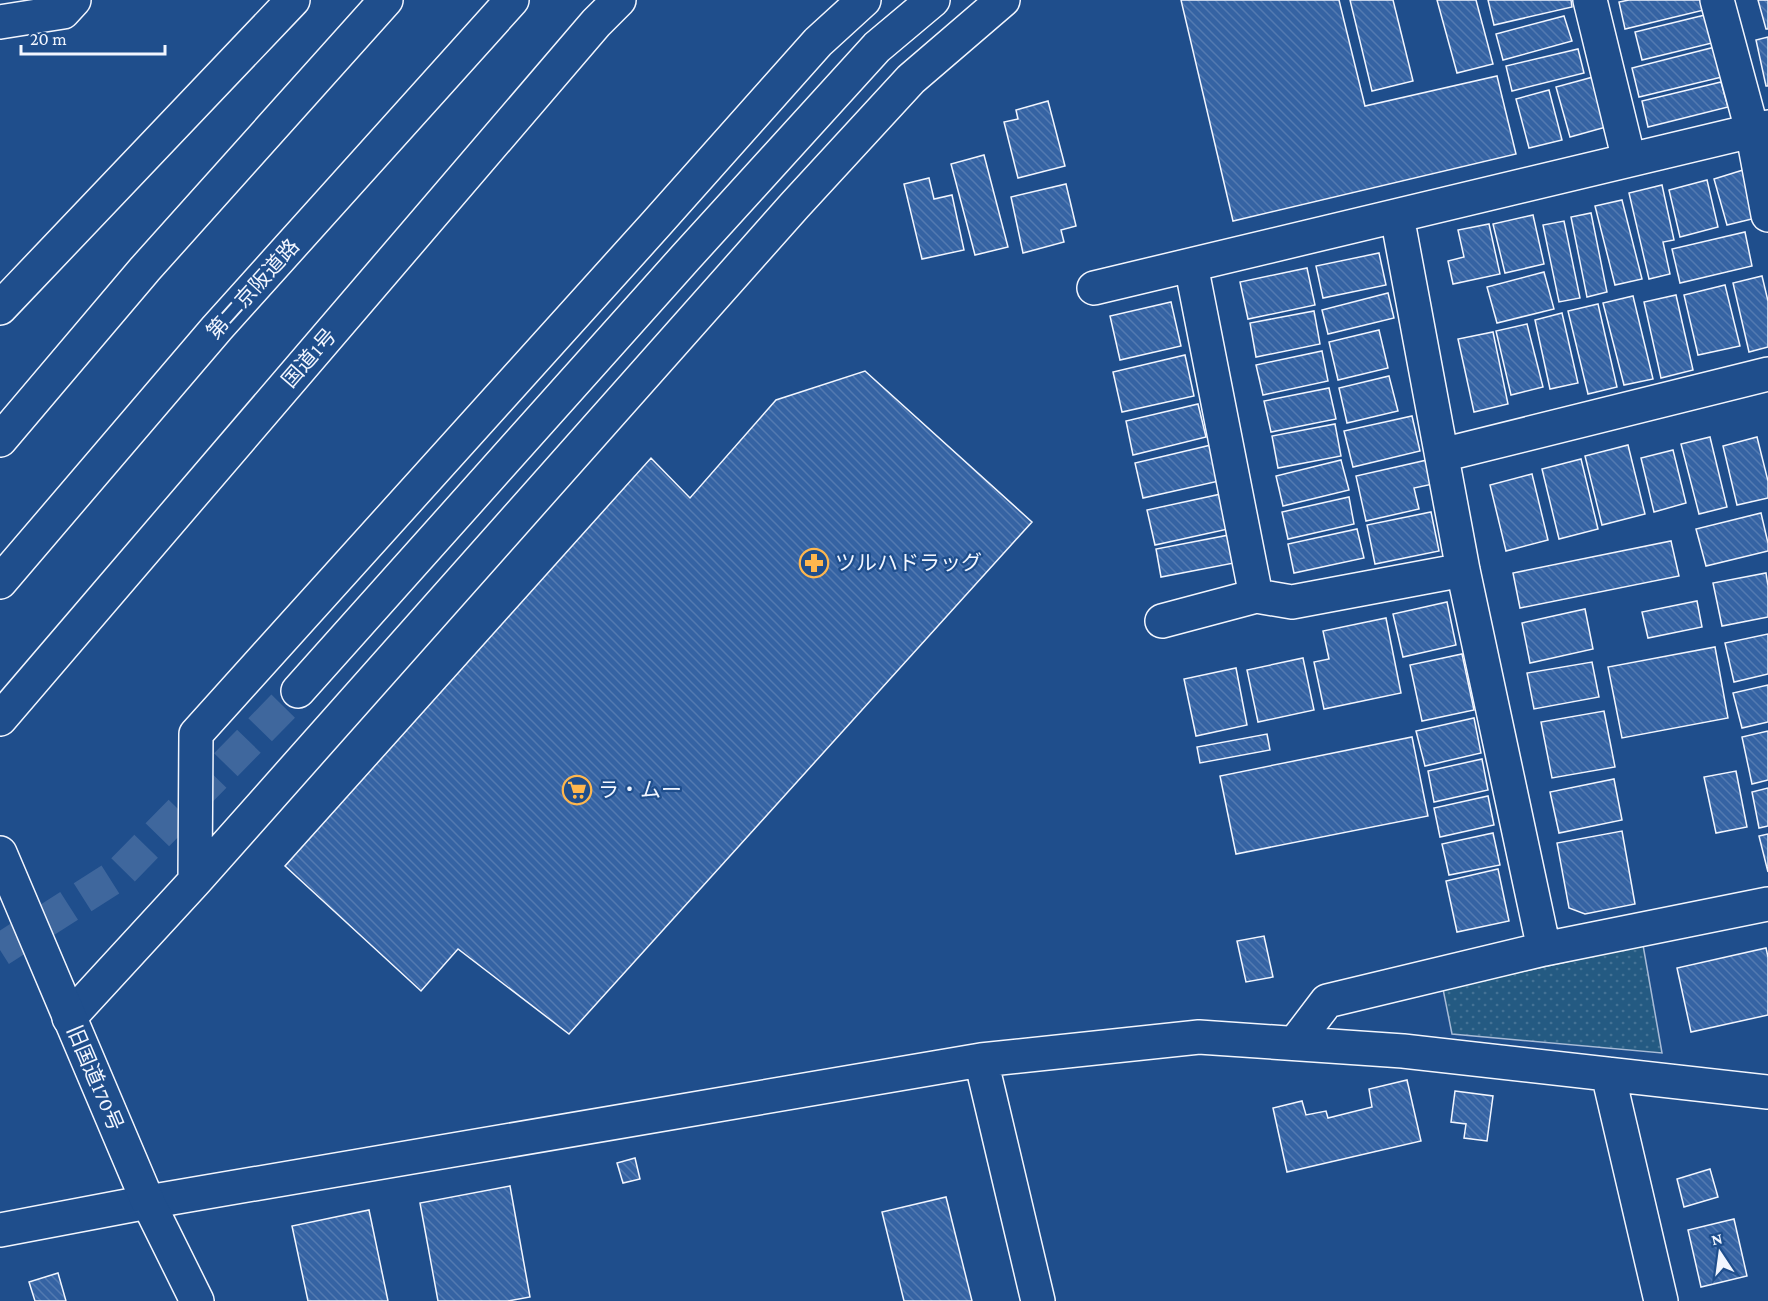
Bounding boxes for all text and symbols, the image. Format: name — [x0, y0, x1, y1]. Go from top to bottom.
scale bar — [21, 18, 165, 56]
text: 20 m — [30, 29, 67, 49]
street label: 第二京阪道路 — [202, 234, 304, 344]
street label: 国道1号 — [277, 324, 341, 392]
pharmacy icon: ツルハドラッグ — [798, 547, 830, 579]
place label: ツルハドラッグ — [835, 551, 982, 575]
supermarket icon: ラ・ムー — [561, 774, 593, 806]
place label: ラ・ムー — [598, 778, 682, 802]
street label: 旧国道170号 — [62, 1022, 128, 1134]
north arrow — [1690, 1223, 1750, 1283]
text: N — [1710, 1229, 1724, 1248]

